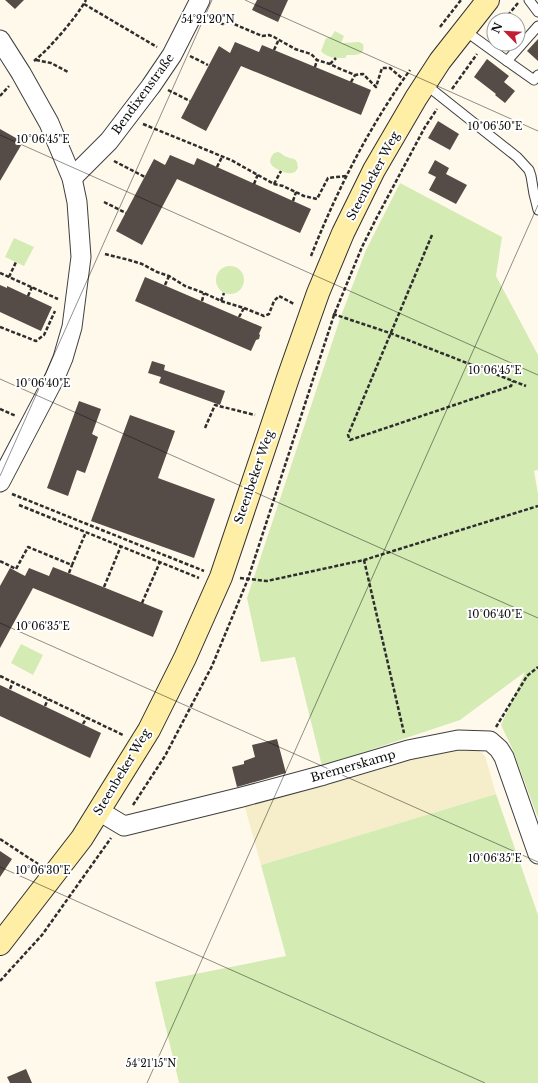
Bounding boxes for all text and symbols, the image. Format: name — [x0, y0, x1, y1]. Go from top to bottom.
north arrow — [486, 12, 526, 52]
text: 54°21'20"N — [181, 13, 235, 26]
text: N — [488, 20, 506, 36]
street label: Bendixenstraße — [108, 50, 177, 137]
text: 10°06'50"E — [468, 120, 522, 133]
street label: Steenbeker Weg — [343, 128, 403, 223]
text: 10°06'45"E — [17, 133, 69, 146]
text: 10°06'45"E — [469, 364, 521, 377]
text: 10°06'40"E — [16, 377, 70, 390]
street label: Steenbeker Weg — [230, 427, 277, 526]
text: 10°06'40"E — [468, 608, 522, 621]
text: 10°06'35"E — [16, 620, 70, 633]
street label: Steenbeker Weg — [90, 725, 154, 818]
street label: Bremerskamp — [309, 746, 397, 785]
text: 10°06'35"E — [468, 852, 522, 865]
text: 10°06'30"E — [15, 864, 71, 877]
text: 54°21'15"N — [126, 1057, 176, 1070]

